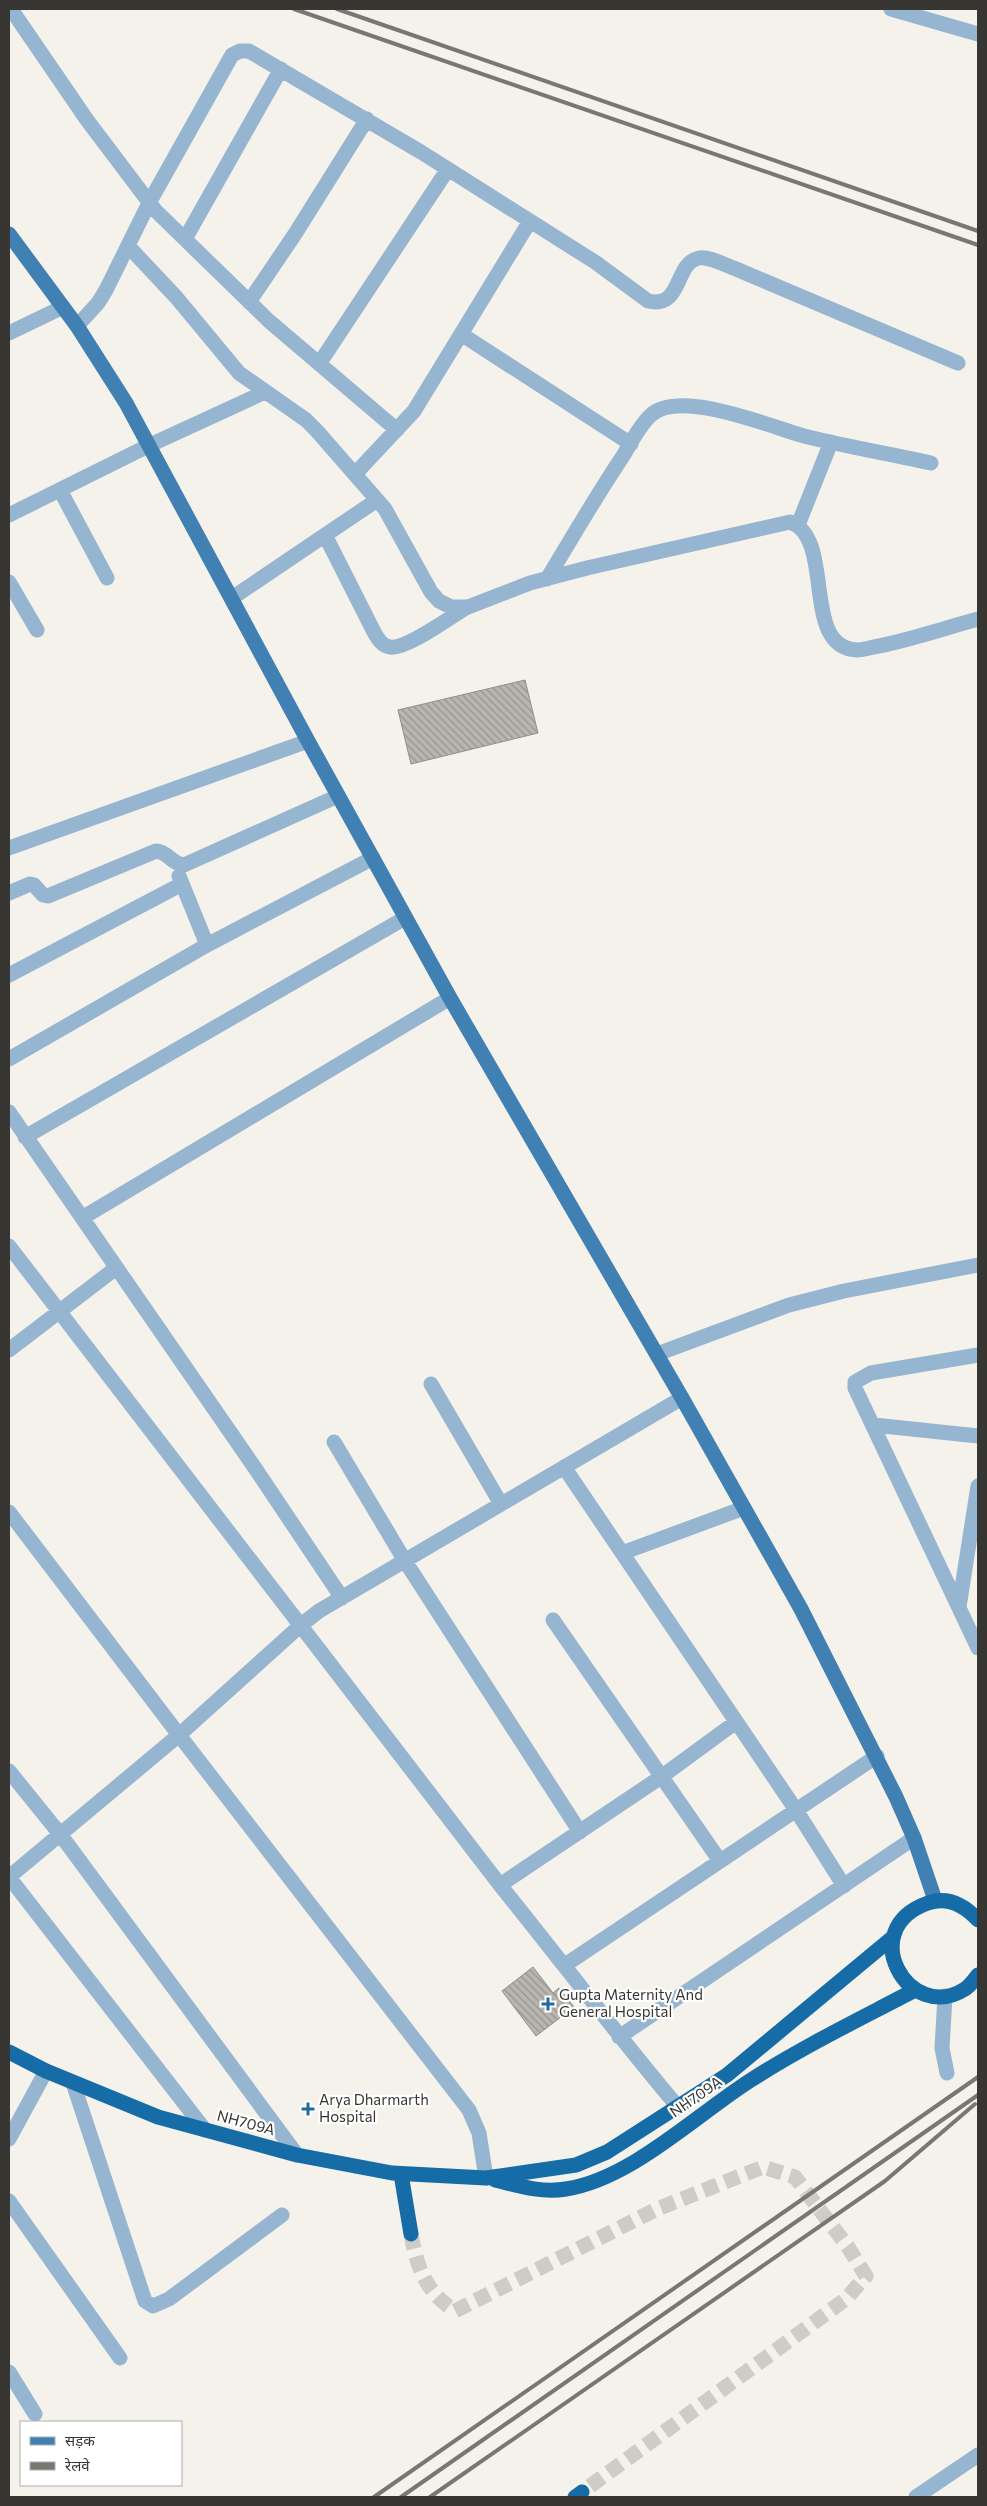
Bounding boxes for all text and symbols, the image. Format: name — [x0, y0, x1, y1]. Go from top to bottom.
place label: Gupta Maternity And General Hospital — [559, 1985, 703, 2020]
marker: Gupta Maternity And General Hospital — [541, 1997, 555, 2011]
street label: NH709A — [666, 2072, 725, 2121]
place label: Arya Dharmarth Hospital — [319, 2090, 429, 2125]
marker: Arya Dharmarth Hospital — [301, 2102, 315, 2116]
street label: NH709A — [215, 2106, 277, 2138]
legend — [20, 2421, 182, 2486]
text: सड़क — [65, 2431, 95, 2449]
text: रेलवे — [64, 2456, 90, 2474]

